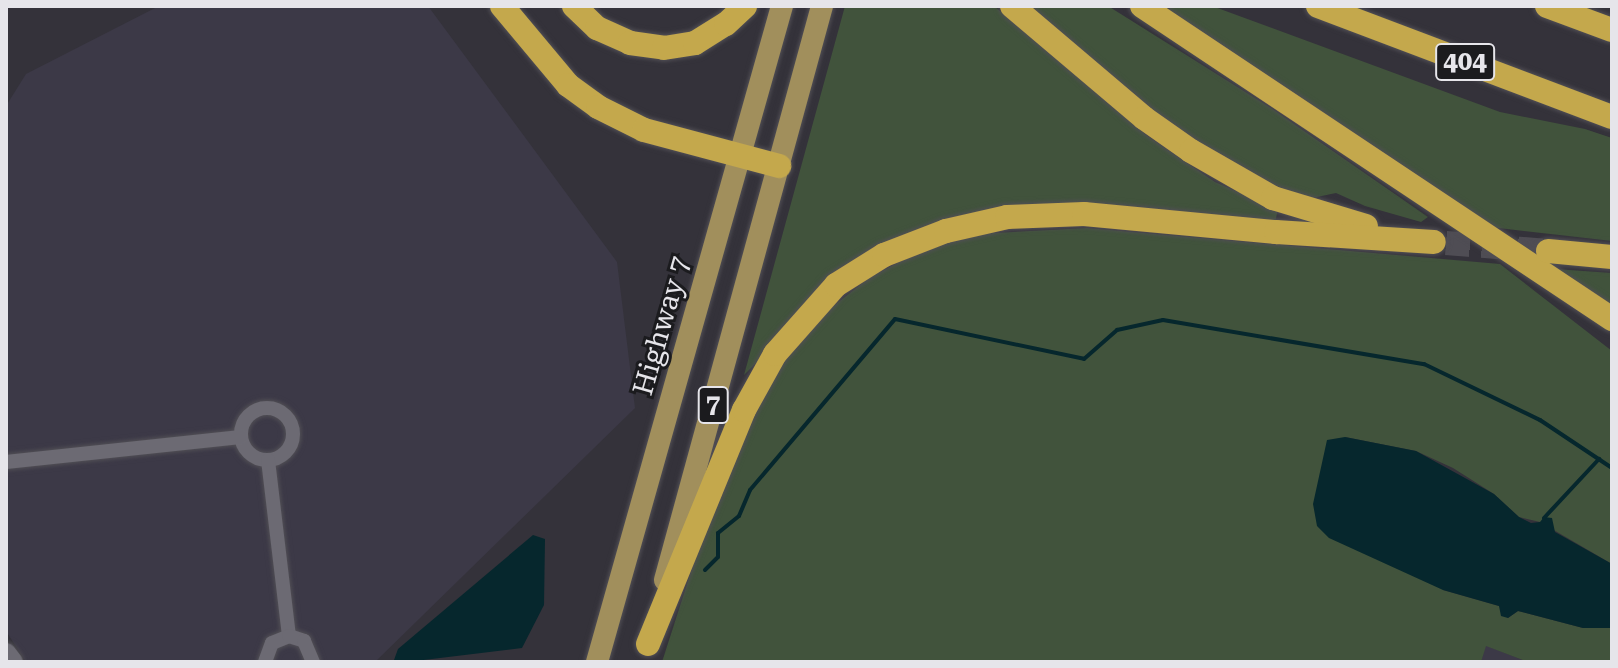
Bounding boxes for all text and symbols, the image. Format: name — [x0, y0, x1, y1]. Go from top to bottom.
road number: 404 — [1435, 40, 1495, 84]
street label: Highway 7 — [626, 253, 698, 399]
road number: 7 — [697, 383, 729, 427]

